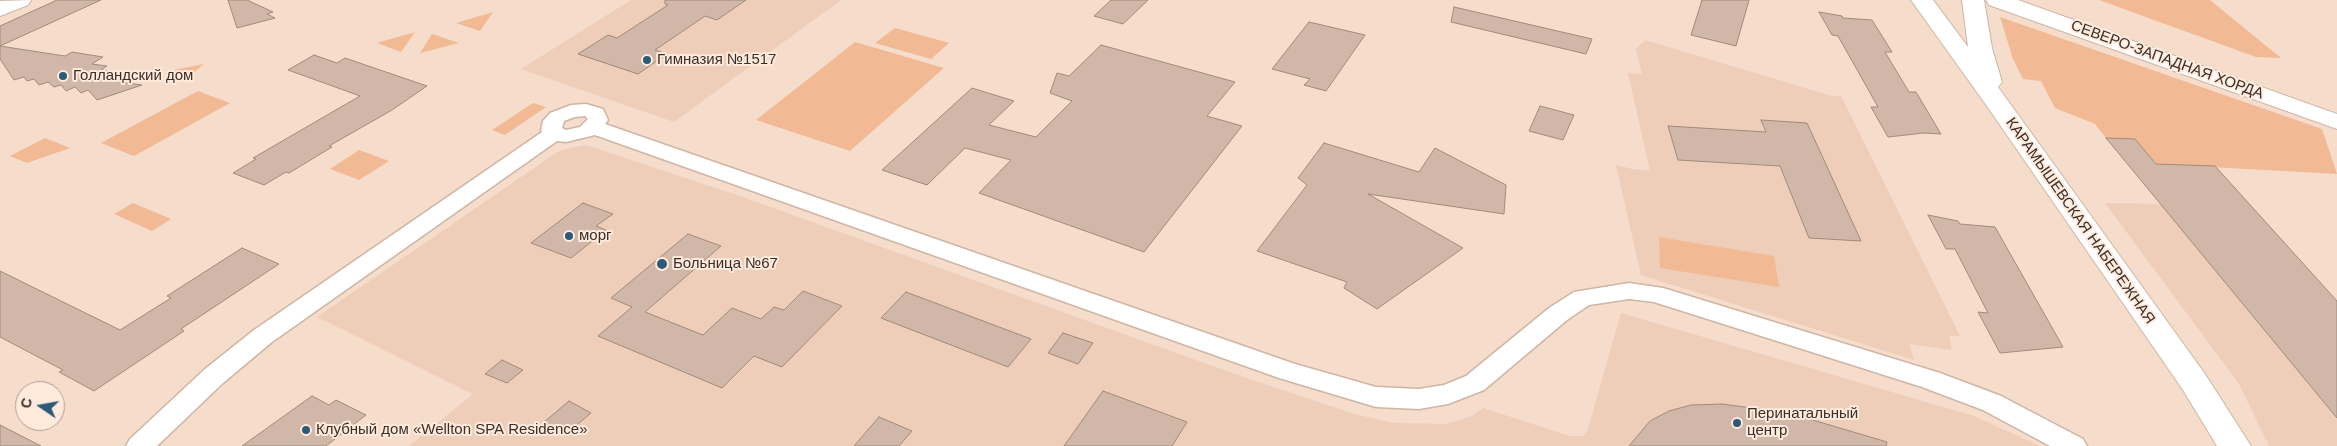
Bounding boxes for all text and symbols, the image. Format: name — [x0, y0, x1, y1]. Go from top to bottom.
street label: СЕВЕРО-ЗАПАДНАЯ ХОРДА — [2068, 17, 2266, 103]
place label: Гимназия №1517 — [657, 51, 776, 69]
marker: Гимназия №1517 — [641, 54, 653, 66]
place label: Голландский дом — [73, 67, 193, 85]
marker: Голландский дом — [57, 70, 69, 82]
street label: КАРАМЫШЕВСКАЯ НАБЕРЕЖНАЯ — [2002, 114, 2158, 328]
place label: морг — [579, 227, 611, 245]
marker: морг — [563, 230, 575, 242]
place label: Больница №67 — [673, 255, 778, 273]
marker: Больница №67 — [655, 257, 669, 271]
north arrow — [15, 381, 65, 431]
text: С — [17, 396, 35, 410]
place label: Перинатальный центр — [1747, 405, 1858, 440]
marker: Перинатальный центр — [1731, 417, 1743, 429]
place label: Клубный дом «Wellton SPA Residence» — [316, 421, 587, 439]
marker: Клубный дом «Wellton SPA Residence» — [300, 424, 312, 436]

